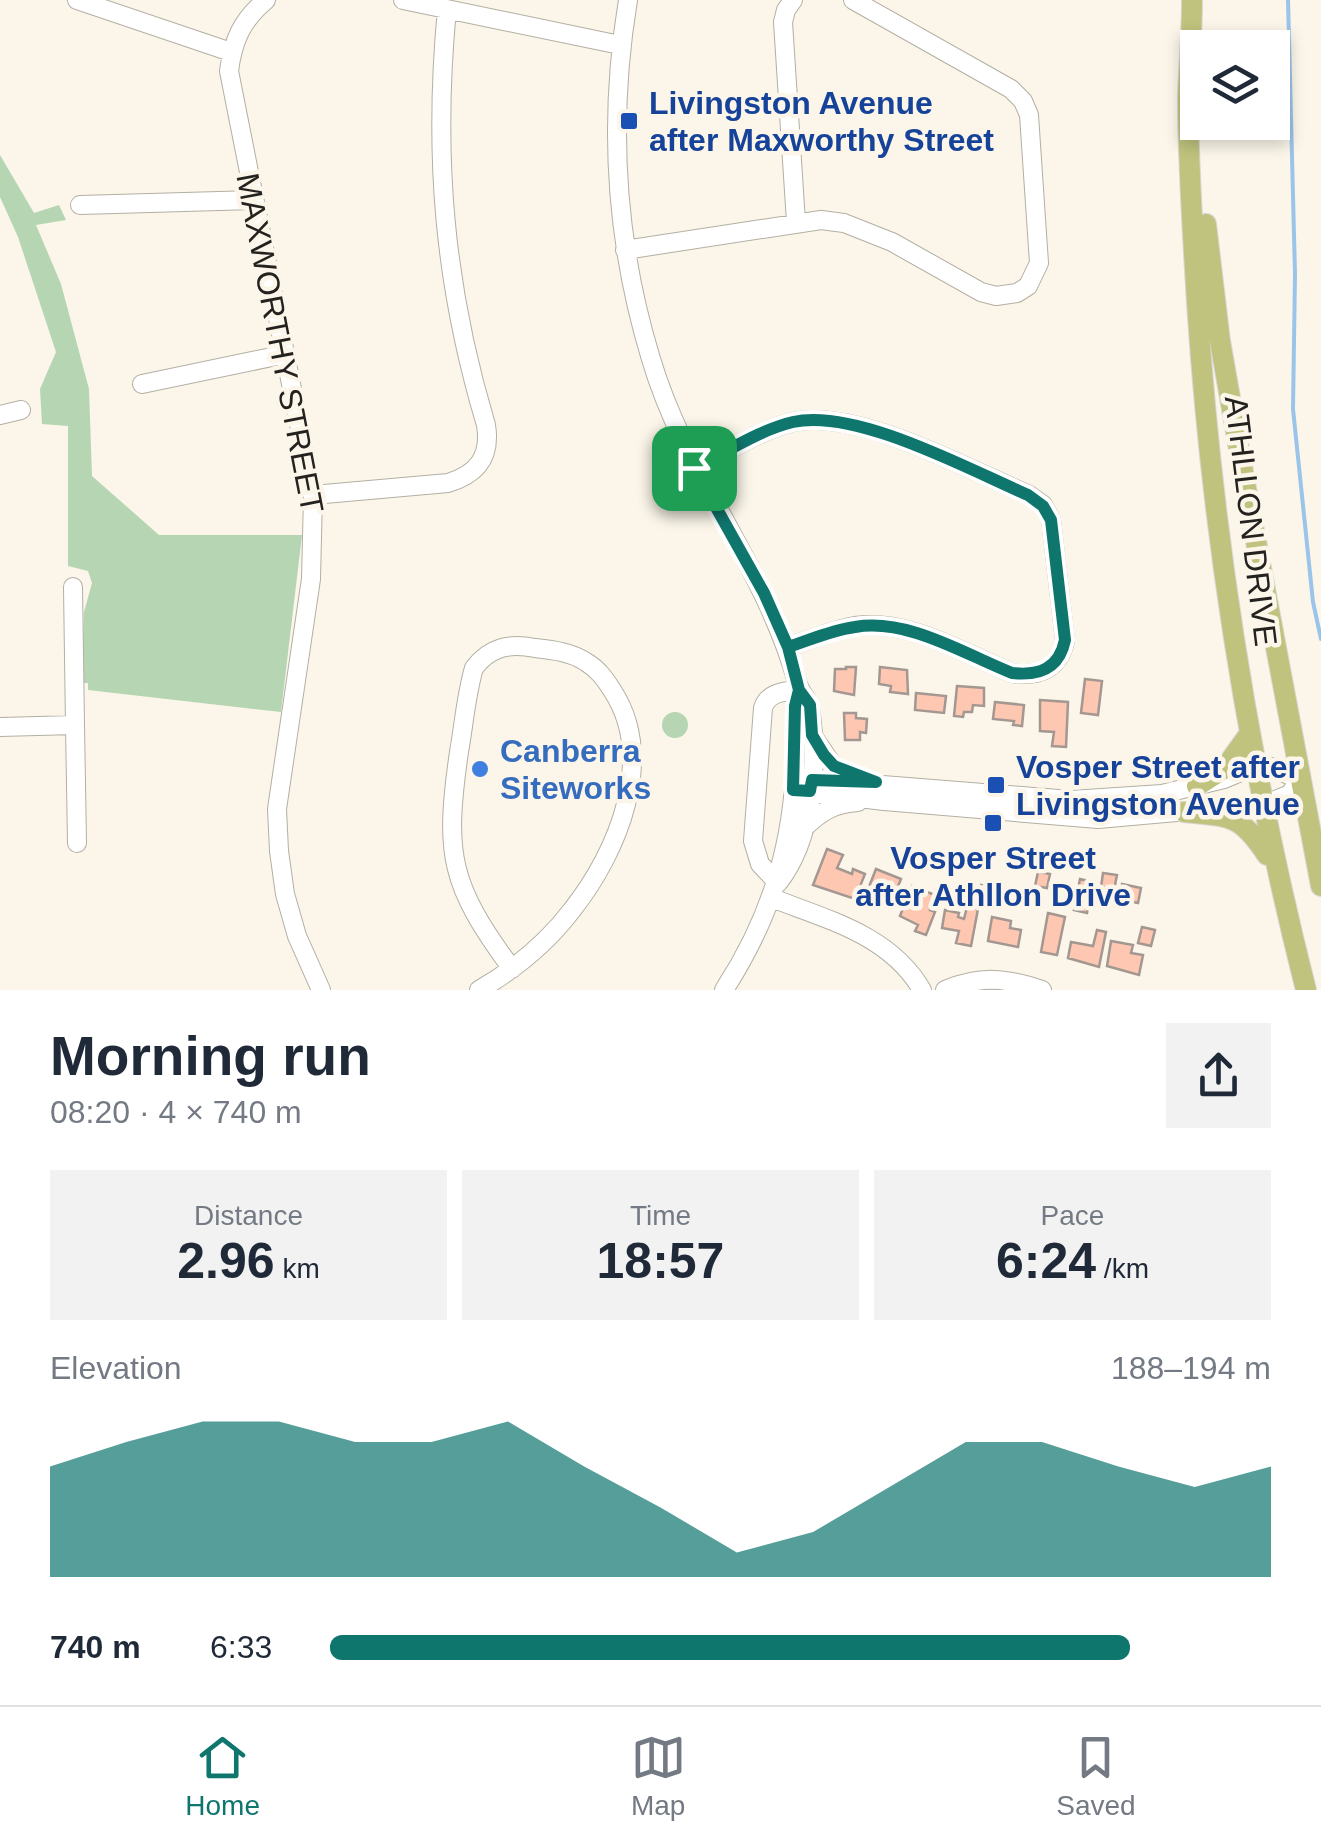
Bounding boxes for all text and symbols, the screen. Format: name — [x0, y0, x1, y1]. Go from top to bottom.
map controls — [1180, 30, 1290, 140]
button: layers — [1180, 30, 1290, 140]
place label: Livingston Avenue after Maxworthy Street — [649, 85, 994, 158]
marker: Livingston Avenue after Maxworthy Street — [618, 110, 640, 132]
street label: MAXWORTHY STREET — [229, 170, 331, 516]
street label: ATHLLON DRIVE — [1218, 394, 1284, 648]
pin — [652, 426, 737, 511]
icon: arrive — [667, 441, 722, 496]
place label: Canberra Siteworks — [500, 733, 651, 806]
place label: Vosper Street after Livingston Avenue — [1016, 749, 1300, 822]
marker: Canberra Siteworks — [469, 758, 491, 780]
marker: Vosper Street after Livingston Avenue — [985, 774, 1007, 796]
marker: Vosper Street after Athllon Drive — [982, 812, 1004, 834]
place label: Vosper Street after Athllon Drive — [855, 840, 1131, 913]
button: share — [1166, 1023, 1271, 1128]
text: Morning run — [50, 1025, 371, 1087]
text: 08:20 · 4 × 740 m — [50, 1094, 302, 1130]
text: Distance — [194, 1200, 303, 1231]
text: Time — [630, 1200, 691, 1231]
text: Pace — [1041, 1200, 1104, 1231]
text: 2.96 — [177, 1233, 275, 1289]
text: 18:57 — [597, 1233, 724, 1289]
text: 6:24 — [996, 1233, 1096, 1289]
text: km — [275, 1253, 320, 1284]
text: /km — [1096, 1253, 1149, 1284]
text: Elevation — [50, 1350, 182, 1386]
text: 188–194 m — [1111, 1350, 1271, 1386]
text: 740 m — [50, 1629, 141, 1665]
text: 6:33 — [210, 1629, 272, 1665]
tab: Home — [185, 1730, 260, 1822]
tab: Map — [631, 1730, 686, 1822]
tab: Saved — [1056, 1730, 1136, 1822]

